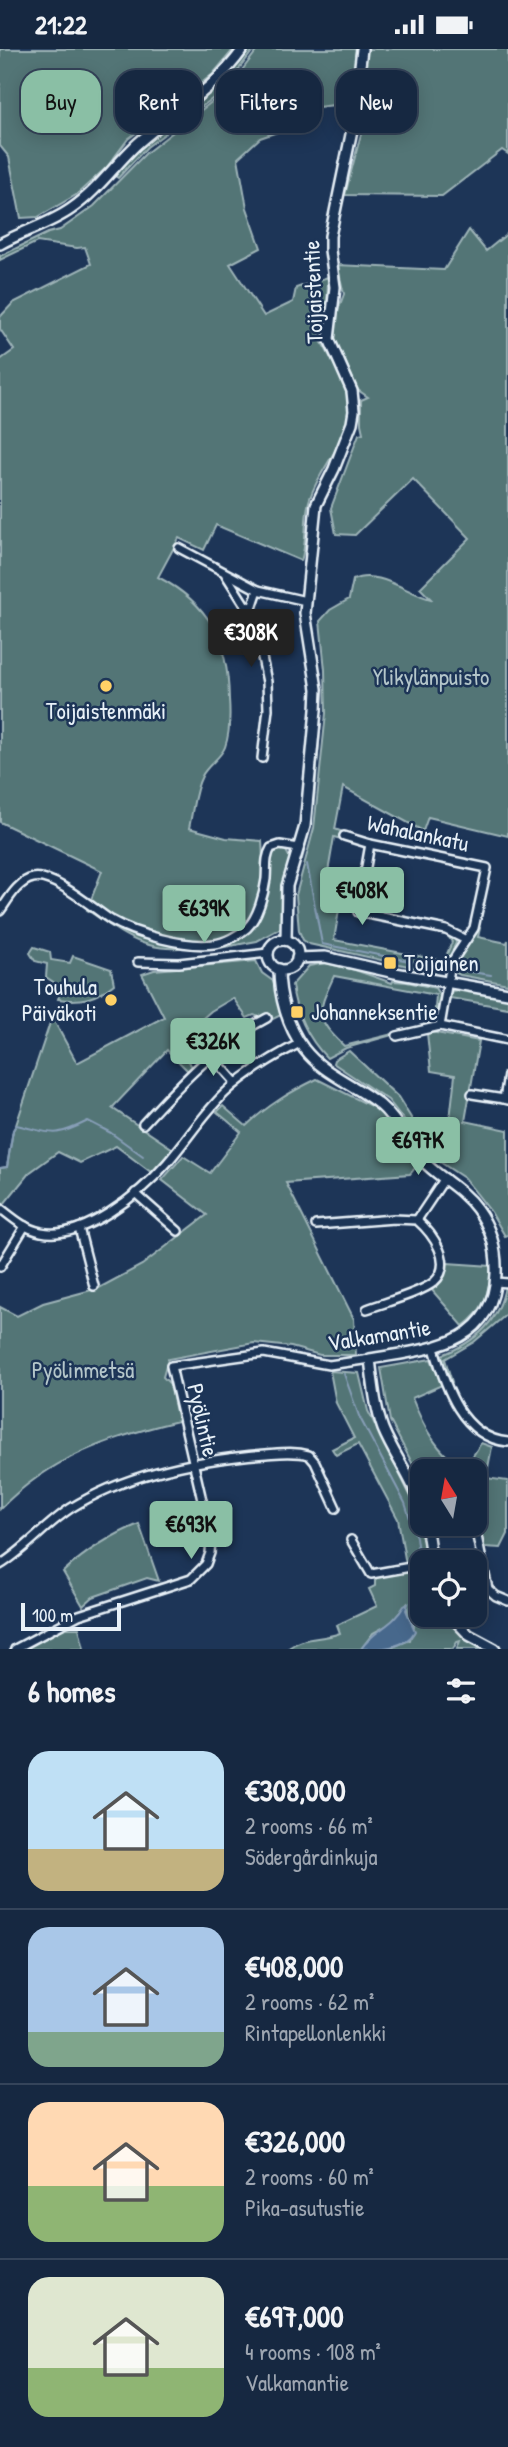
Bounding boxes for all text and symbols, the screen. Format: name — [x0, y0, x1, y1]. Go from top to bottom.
text: 21:22 — [35, 7, 87, 42]
chip: Buy — [21, 70, 101, 133]
chip: Rent — [115, 70, 202, 133]
chip: Filters — [216, 70, 322, 133]
chip: New — [336, 70, 417, 133]
street label: Toijaistentie — [295, 240, 330, 344]
pin: €308K — [202, 609, 300, 669]
text: €308K — [224, 616, 278, 647]
park label: Ylikylänpuisto — [373, 661, 489, 692]
marker: Toijaistenmäki — [98, 678, 114, 694]
place label: Toijaistenmäki — [46, 695, 166, 726]
street label: Wahalankatu — [364, 807, 472, 858]
pin: €408K — [313, 867, 411, 927]
text: €408K — [336, 874, 388, 905]
pin: €639K — [155, 885, 253, 945]
text: €639K — [178, 892, 230, 923]
place label: Toijainen — [404, 947, 479, 978]
marker: Toijainen — [382, 955, 398, 971]
place label: Touhula Päiväkoti — [22, 971, 97, 1028]
marker: Touhula Päiväkoti — [103, 992, 119, 1008]
place label: Johanneksentie — [311, 996, 438, 1027]
marker: Johanneksentie — [289, 1004, 305, 1020]
pin: €326K — [164, 1019, 262, 1078]
text: €326K — [186, 1025, 240, 1056]
pin: €697K — [369, 1117, 467, 1177]
text: €697K — [392, 1124, 444, 1155]
street label: Valkamantie — [325, 1311, 433, 1358]
park label: Pyölinmetsä — [32, 1354, 134, 1385]
street label: Pyölintie — [180, 1380, 227, 1459]
north arrow — [410, 1459, 486, 1537]
map controls — [410, 1459, 487, 1627]
pin: €693K — [142, 1501, 240, 1561]
text: €693K — [165, 1508, 217, 1539]
button: locate — [410, 1550, 487, 1627]
scale bar — [21, 1600, 121, 1632]
text: 100 m — [32, 1602, 73, 1628]
text: 6 homes — [28, 1671, 115, 1711]
icon: filters — [442, 1672, 480, 1710]
text: €308,000 — [245, 1770, 346, 1810]
icon: home — [84, 1779, 168, 1863]
text: 2 rooms · 66 m² — [245, 1810, 373, 1841]
text: Södergårdinkuja — [245, 1841, 378, 1872]
text: €408,000 — [245, 1946, 344, 1986]
icon: home — [84, 1955, 168, 2039]
text: 2 rooms · 62 m² — [245, 1986, 374, 2017]
text: Rintapellonlenkki — [245, 2017, 386, 2048]
text: €326,000 — [245, 2121, 345, 2161]
icon: home — [84, 2130, 168, 2214]
text: 2 rooms · 60 m² — [245, 2161, 374, 2192]
text: Pika-asutustie — [245, 2192, 364, 2223]
text: €697,000 — [245, 2296, 344, 2336]
icon: home — [84, 2305, 168, 2389]
text: 4 rooms · 108 m² — [245, 2336, 381, 2367]
text: Valkamantie — [245, 2367, 349, 2398]

